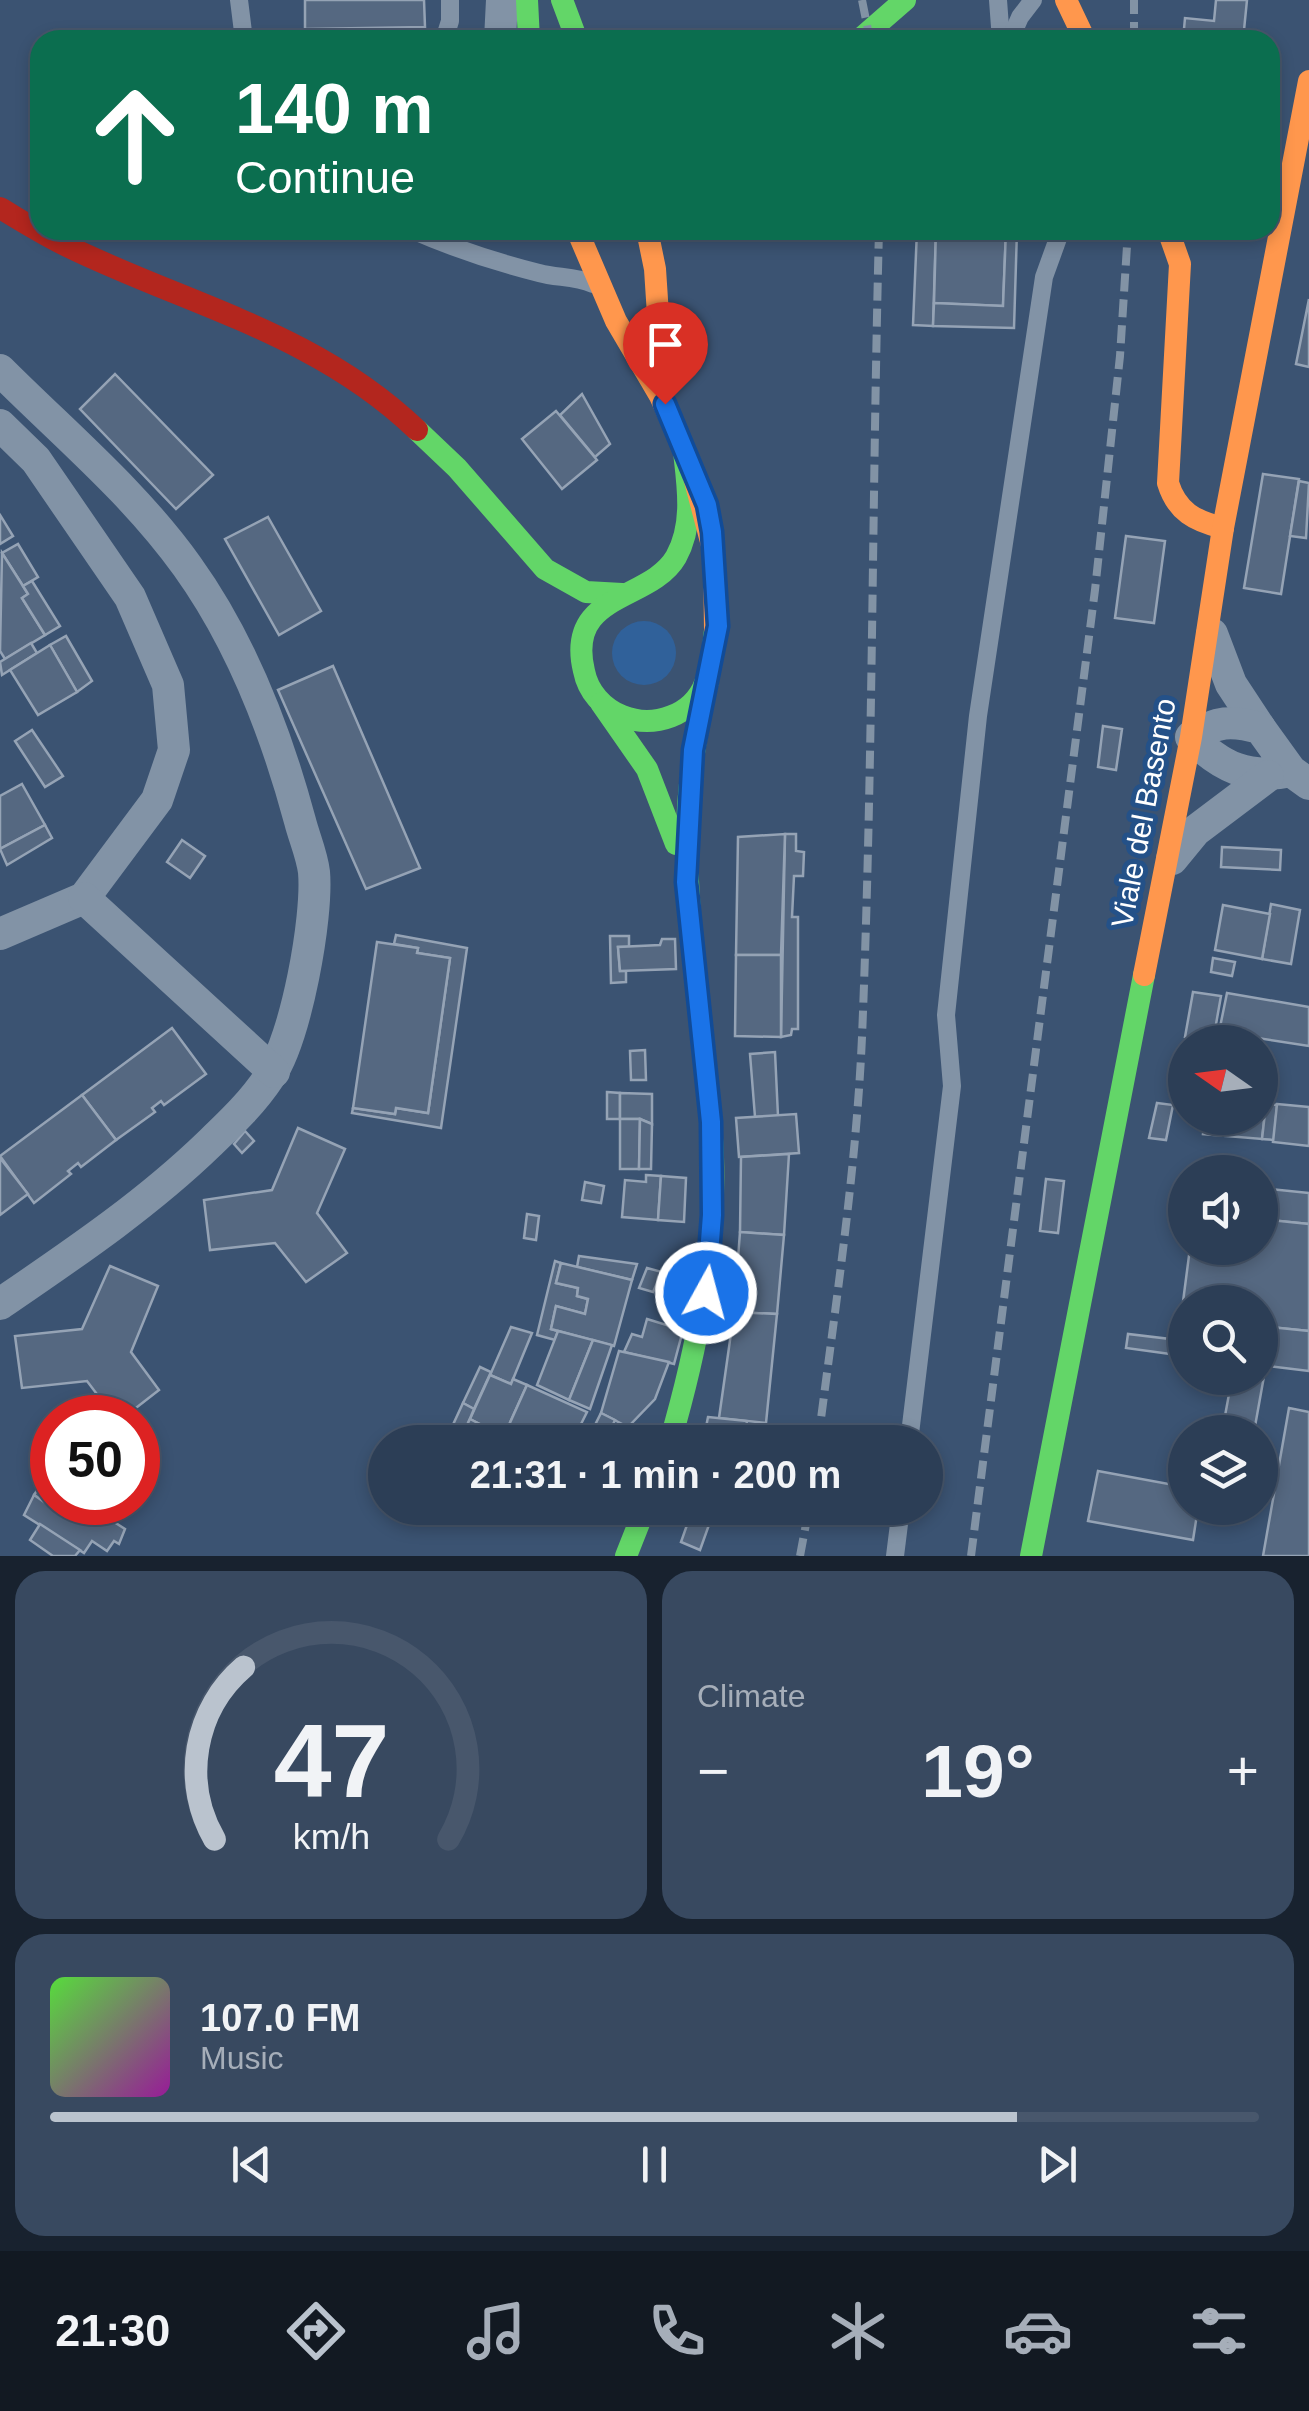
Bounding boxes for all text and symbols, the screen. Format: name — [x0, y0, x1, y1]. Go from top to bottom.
icon: ahead — [70, 70, 200, 200]
text: 140 m — [235, 70, 433, 148]
text: Continue — [235, 152, 415, 203]
pin — [623, 302, 708, 405]
icon: arrive — [638, 317, 693, 372]
street label: Viale del Basento — [1105, 695, 1182, 930]
north arrow — [1168, 1025, 1278, 1135]
map controls — [1168, 1025, 1278, 1525]
button: sound — [1168, 1155, 1278, 1265]
position arrow — [654, 1241, 758, 1345]
button: search — [1168, 1285, 1278, 1395]
speed limit sign: 50 — [30, 1395, 160, 1525]
button: layers — [1168, 1415, 1278, 1525]
text: 21:31 · 1 min · 200 m — [470, 1454, 841, 1496]
text: Climate — [697, 1678, 805, 1714]
text: 47 — [273, 1703, 389, 1819]
text: 19° — [921, 1729, 1035, 1813]
text: − — [697, 1740, 729, 1802]
text: + — [1227, 1740, 1259, 1802]
text: km/h — [292, 1817, 370, 1857]
text: 107.0 FM — [200, 1997, 361, 2039]
text: Music — [200, 2040, 284, 2076]
icon: previous — [224, 2137, 279, 2192]
icon: pause — [627, 2137, 682, 2192]
icon: next — [1030, 2137, 1085, 2192]
icon: directions — [281, 2296, 351, 2366]
icon: music — [461, 2296, 531, 2366]
icon: phone — [642, 2296, 712, 2366]
icon: climate — [823, 2296, 893, 2366]
icon: car — [1003, 2296, 1073, 2366]
icon: filters — [1184, 2296, 1254, 2366]
text: 21:30 — [55, 2305, 170, 2356]

